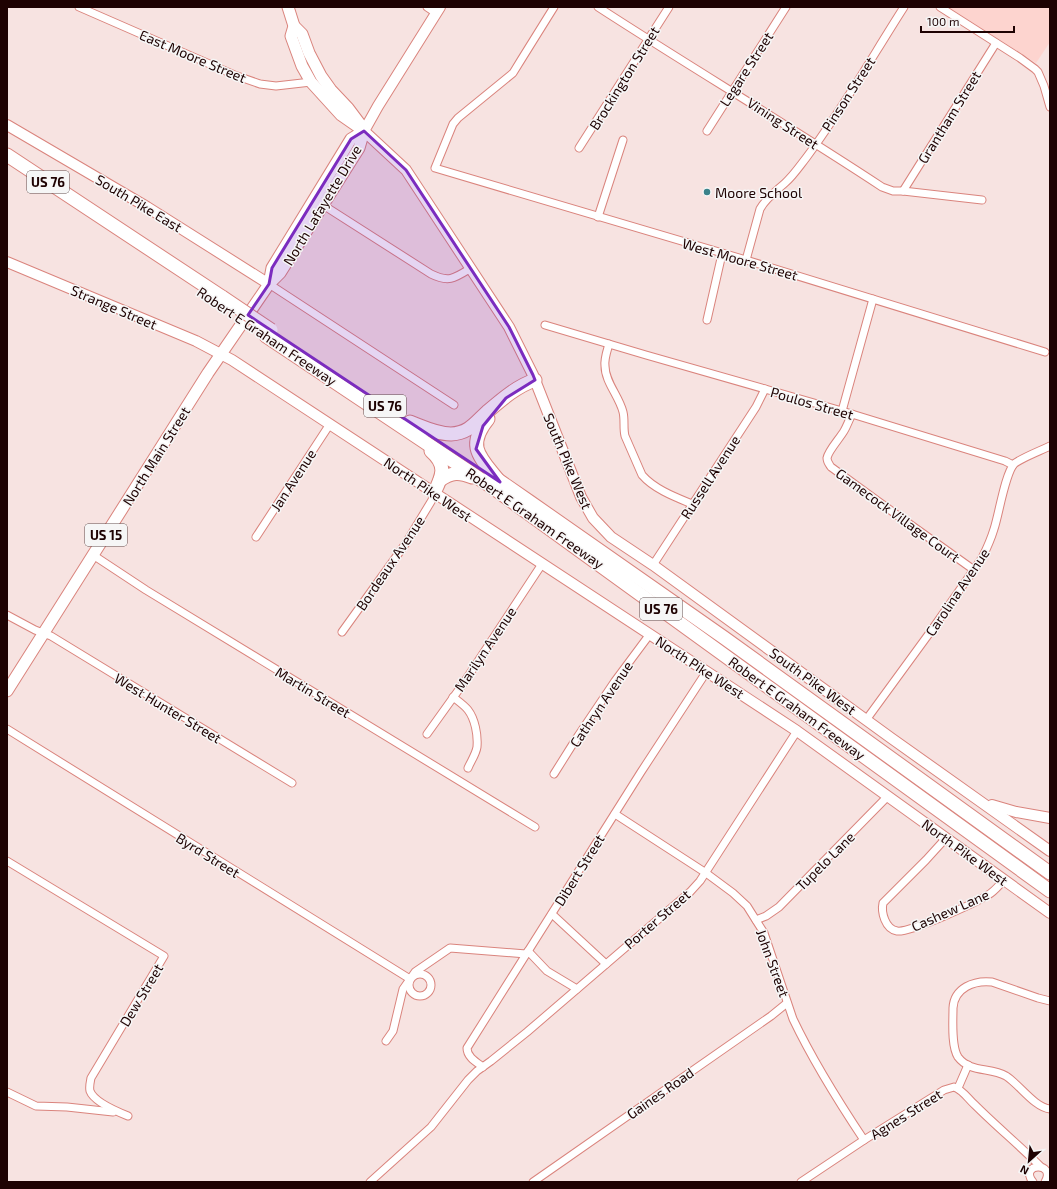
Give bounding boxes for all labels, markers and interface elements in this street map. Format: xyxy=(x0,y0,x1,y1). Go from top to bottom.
scale bar xyxy=(921,8,1014,34)
text: 100 m xyxy=(927,14,959,28)
street label: Brockington Street xyxy=(585,23,663,133)
street label: East Moore Street xyxy=(137,26,249,86)
street label: Legare Street xyxy=(716,29,776,109)
street label: Pinson Street xyxy=(818,54,878,134)
street label: Grantham Street xyxy=(914,68,984,166)
street label: Vining Street xyxy=(744,94,822,152)
street label: North Lafayette Drive xyxy=(279,142,365,268)
road number: US 76 xyxy=(27,171,69,193)
street label: South Pike East xyxy=(93,171,185,235)
place label: Moore School xyxy=(715,184,803,201)
marker: Moore School xyxy=(702,187,712,197)
street label: West Moore Street xyxy=(680,234,800,284)
street label: Strange Street xyxy=(68,281,160,333)
street label: Robert E Graham Freeway xyxy=(194,283,341,389)
street label: Poulos Street xyxy=(769,383,855,423)
road number: US 76 xyxy=(364,395,406,417)
street label: North Main Street xyxy=(119,403,193,509)
street label: South Pike West xyxy=(540,411,596,511)
street label: Russell Avenue xyxy=(677,432,743,522)
street label: Jan Avenue xyxy=(267,446,319,514)
street label: North Pike West xyxy=(381,453,475,525)
street label: Robert E Graham Freeway xyxy=(463,464,608,573)
street label: Gamecock Village Court xyxy=(833,464,963,566)
street label: Bordeaux Avenue xyxy=(352,512,428,614)
road number: US 15 xyxy=(85,524,127,546)
street label: Carolina Avenue xyxy=(921,545,993,639)
road number: US 76 xyxy=(640,598,682,620)
street label: Marilyn Avenue xyxy=(451,604,519,694)
street label: North Pike West xyxy=(653,632,747,702)
street label: South Pike West xyxy=(767,644,859,718)
street label: Robert E Graham Freeway xyxy=(725,653,869,764)
street label: Cathryn Avenue xyxy=(566,658,636,750)
street label: Martin Street xyxy=(272,663,354,721)
street label: West Hunter Street xyxy=(111,669,225,747)
street label: North Pike West xyxy=(919,815,1011,889)
street label: Tupelo Lane xyxy=(792,828,858,894)
street label: Byrd Street xyxy=(173,829,243,881)
street label: Dibert Street xyxy=(550,831,608,909)
street label: Cashew Lane xyxy=(908,885,992,935)
street label: Porter Street xyxy=(620,886,694,952)
street label: John Street xyxy=(753,927,793,999)
street label: Dew Street xyxy=(116,961,166,1029)
street label: Gaines Road xyxy=(623,1064,697,1122)
street label: Agnes Street xyxy=(867,1085,945,1143)
north arrow xyxy=(1009,1141,1049,1181)
text: N xyxy=(1018,1163,1031,1178)

